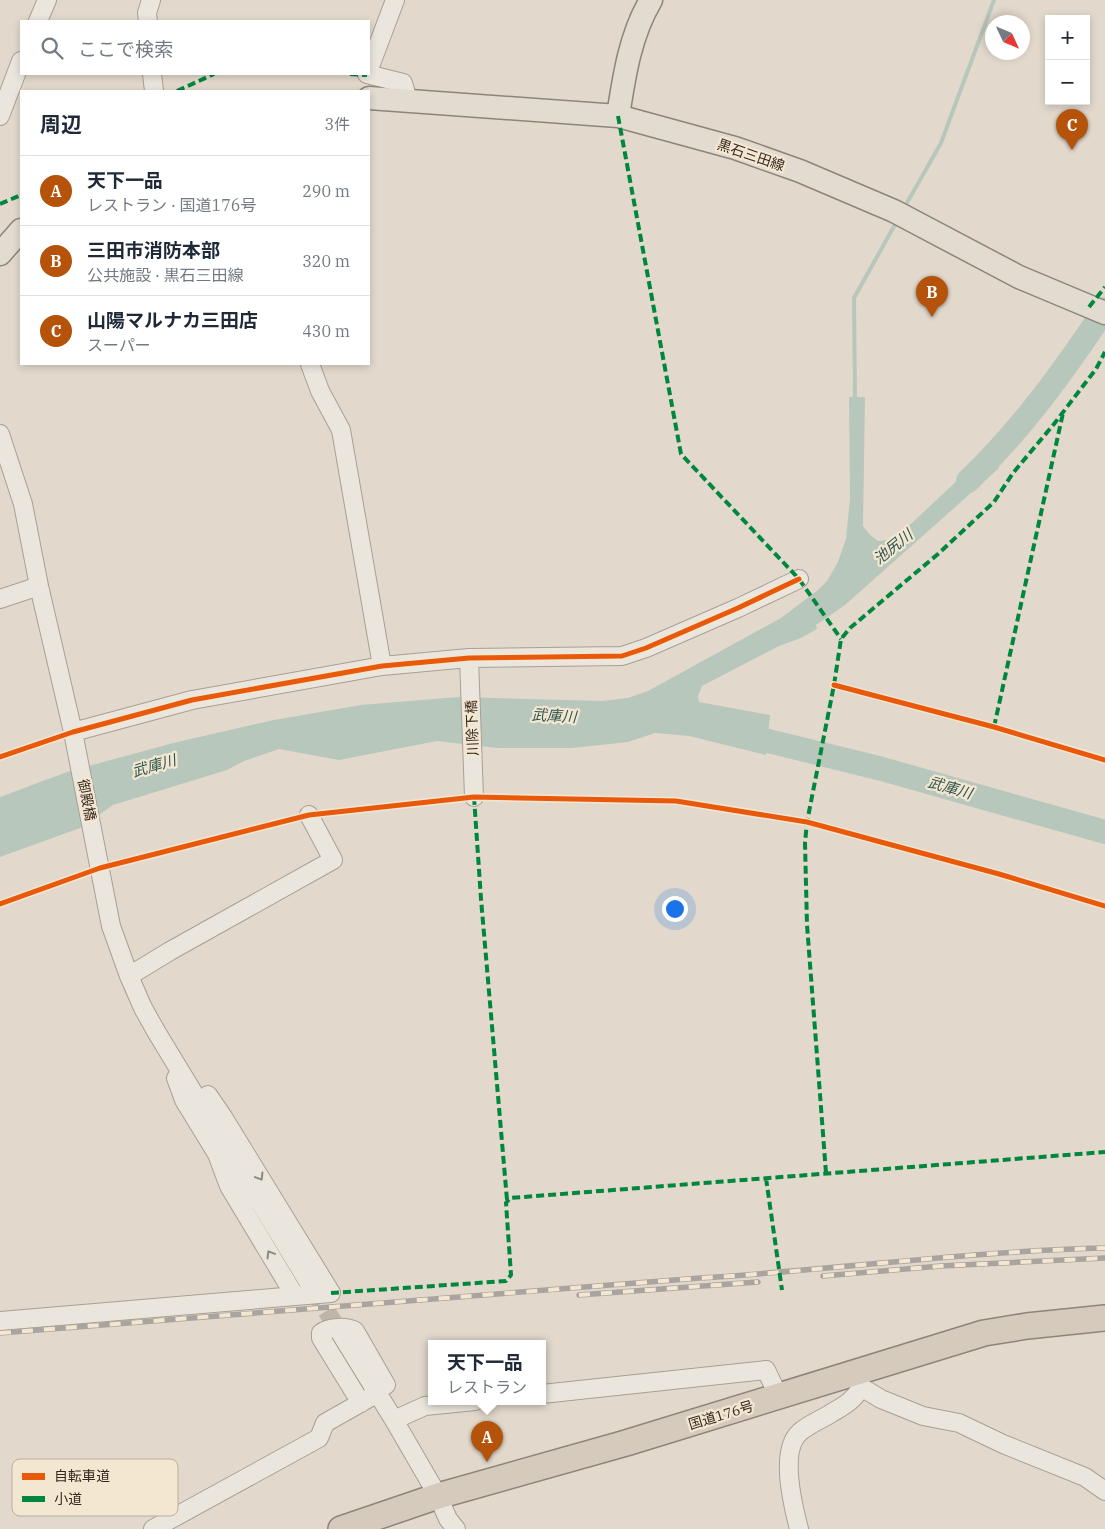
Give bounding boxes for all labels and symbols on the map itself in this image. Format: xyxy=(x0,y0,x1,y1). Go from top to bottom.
north arrow xyxy=(985,15,1030,60)
pin: C xyxy=(1056,109,1088,150)
street label: 黒石三田線 xyxy=(715,135,787,175)
pin: B xyxy=(916,276,948,317)
water label: 池尻川 xyxy=(869,524,918,568)
street label: 川除下橋 xyxy=(462,700,482,756)
water label: 武庫川 xyxy=(531,705,579,726)
water label: 武庫川 xyxy=(130,750,180,781)
water label: 武庫川 xyxy=(926,772,976,803)
street label: 御殿橋 xyxy=(74,778,100,822)
your location xyxy=(662,896,688,922)
one-way arrow xyxy=(253,1171,263,1180)
one-way arrow xyxy=(267,1251,276,1260)
street label: 国道176号 xyxy=(686,1397,756,1433)
pin: A xyxy=(471,1421,503,1462)
legend xyxy=(12,1459,178,1516)
text: 自転車道 xyxy=(54,1467,110,1485)
text: 小道 xyxy=(54,1490,82,1508)

